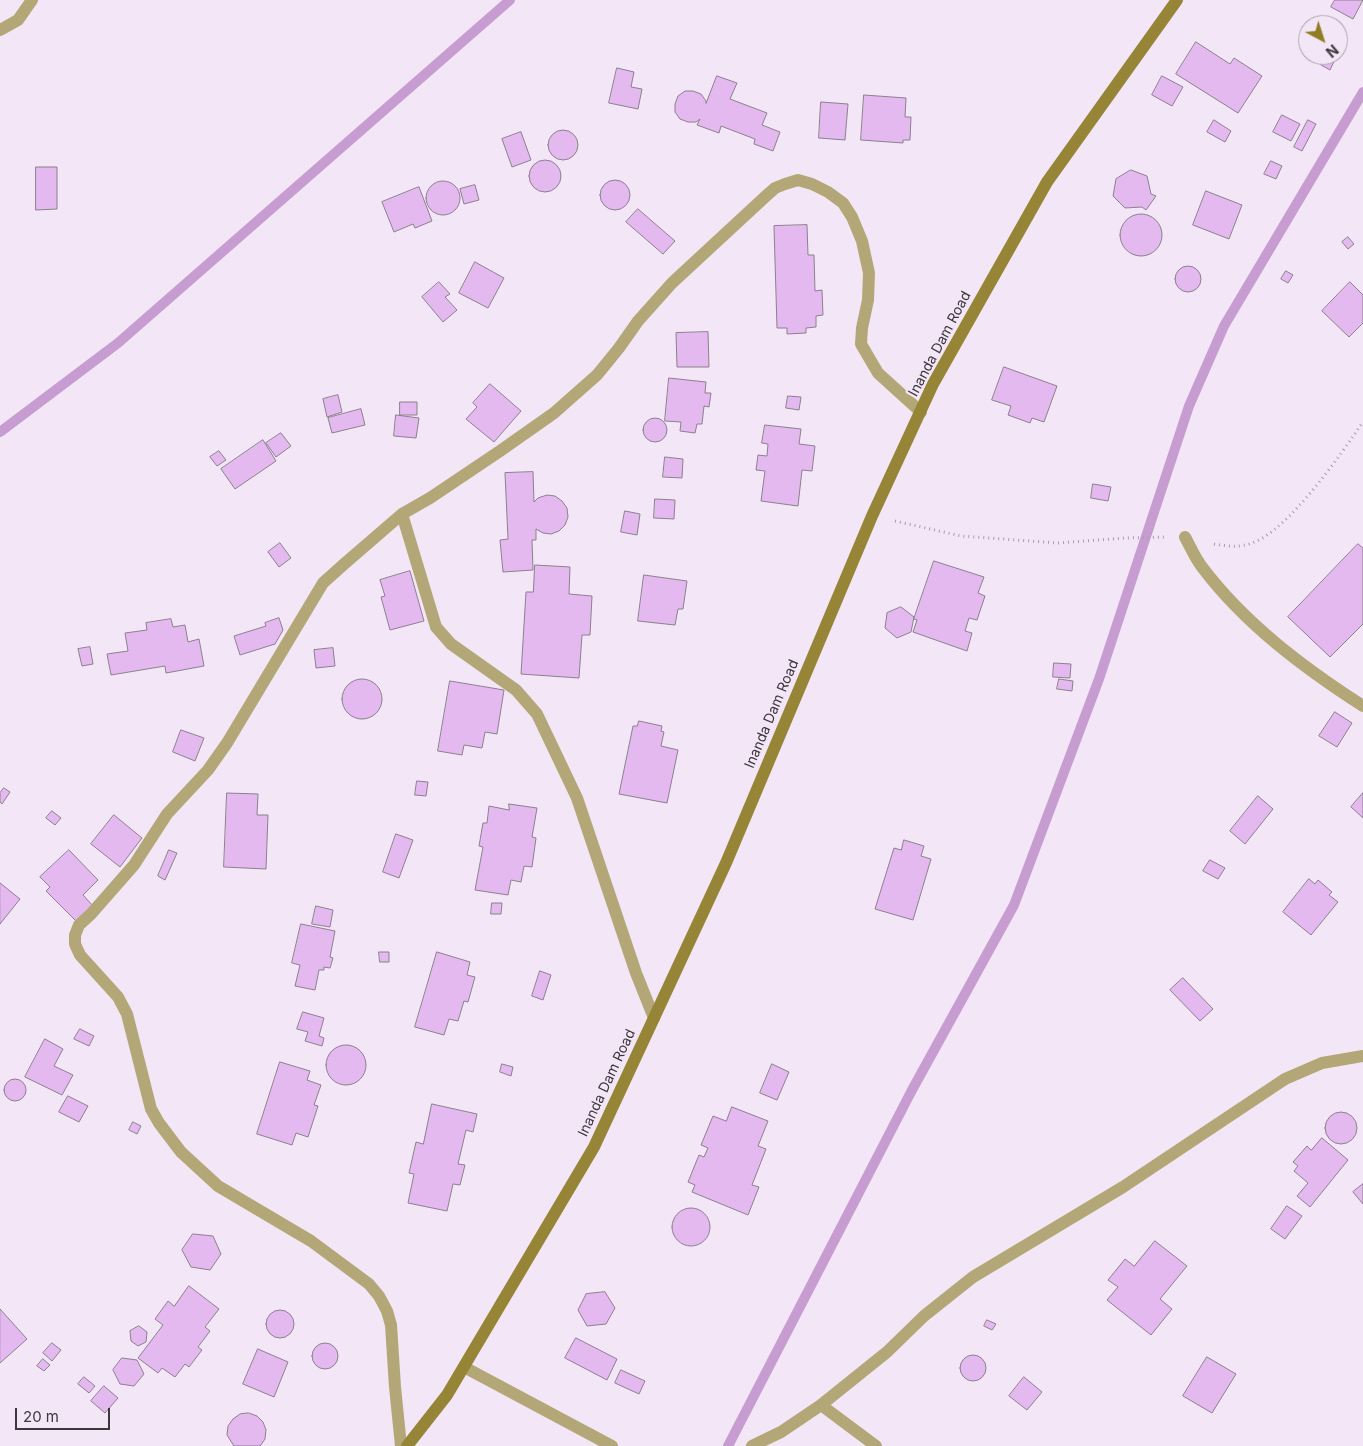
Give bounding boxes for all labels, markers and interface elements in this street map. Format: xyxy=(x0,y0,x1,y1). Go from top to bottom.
north arrow xyxy=(1298,15,1348,65)
text: N xyxy=(1323,41,1342,61)
street label: Inanda Dam Road xyxy=(905,289,975,399)
street label: Inanda Dam Road xyxy=(742,657,802,771)
street label: Inanda Dam Road xyxy=(575,1027,639,1139)
scale bar xyxy=(18,1398,112,1430)
text: 20 m xyxy=(23,1407,59,1426)

